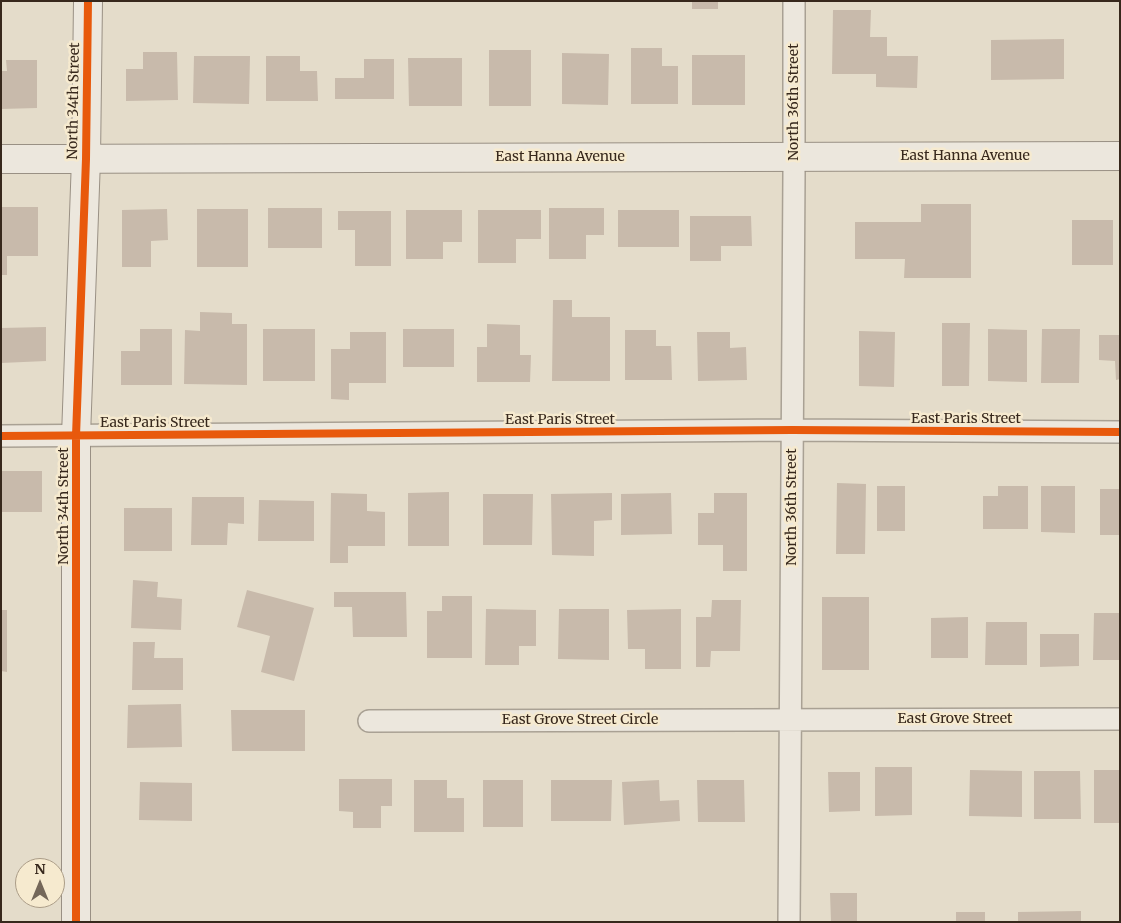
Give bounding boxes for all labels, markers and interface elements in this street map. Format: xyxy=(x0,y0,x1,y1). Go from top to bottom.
street label: North 34th Street xyxy=(65,42,83,160)
street label: North 36th Street xyxy=(786,43,802,161)
street label: East Hanna Avenue xyxy=(900,148,1030,164)
street label: East Hanna Avenue xyxy=(495,149,625,165)
street label: East Paris Street xyxy=(911,411,1021,427)
street label: East Paris Street xyxy=(505,412,615,428)
street label: East Paris Street xyxy=(100,415,210,431)
street label: North 34th Street xyxy=(56,447,72,565)
street label: North 36th Street xyxy=(784,448,800,566)
street label: East Grove Street xyxy=(897,711,1013,727)
street label: East Grove Street Circle xyxy=(502,712,658,728)
north arrow xyxy=(15,858,65,908)
text: N xyxy=(34,860,46,878)

